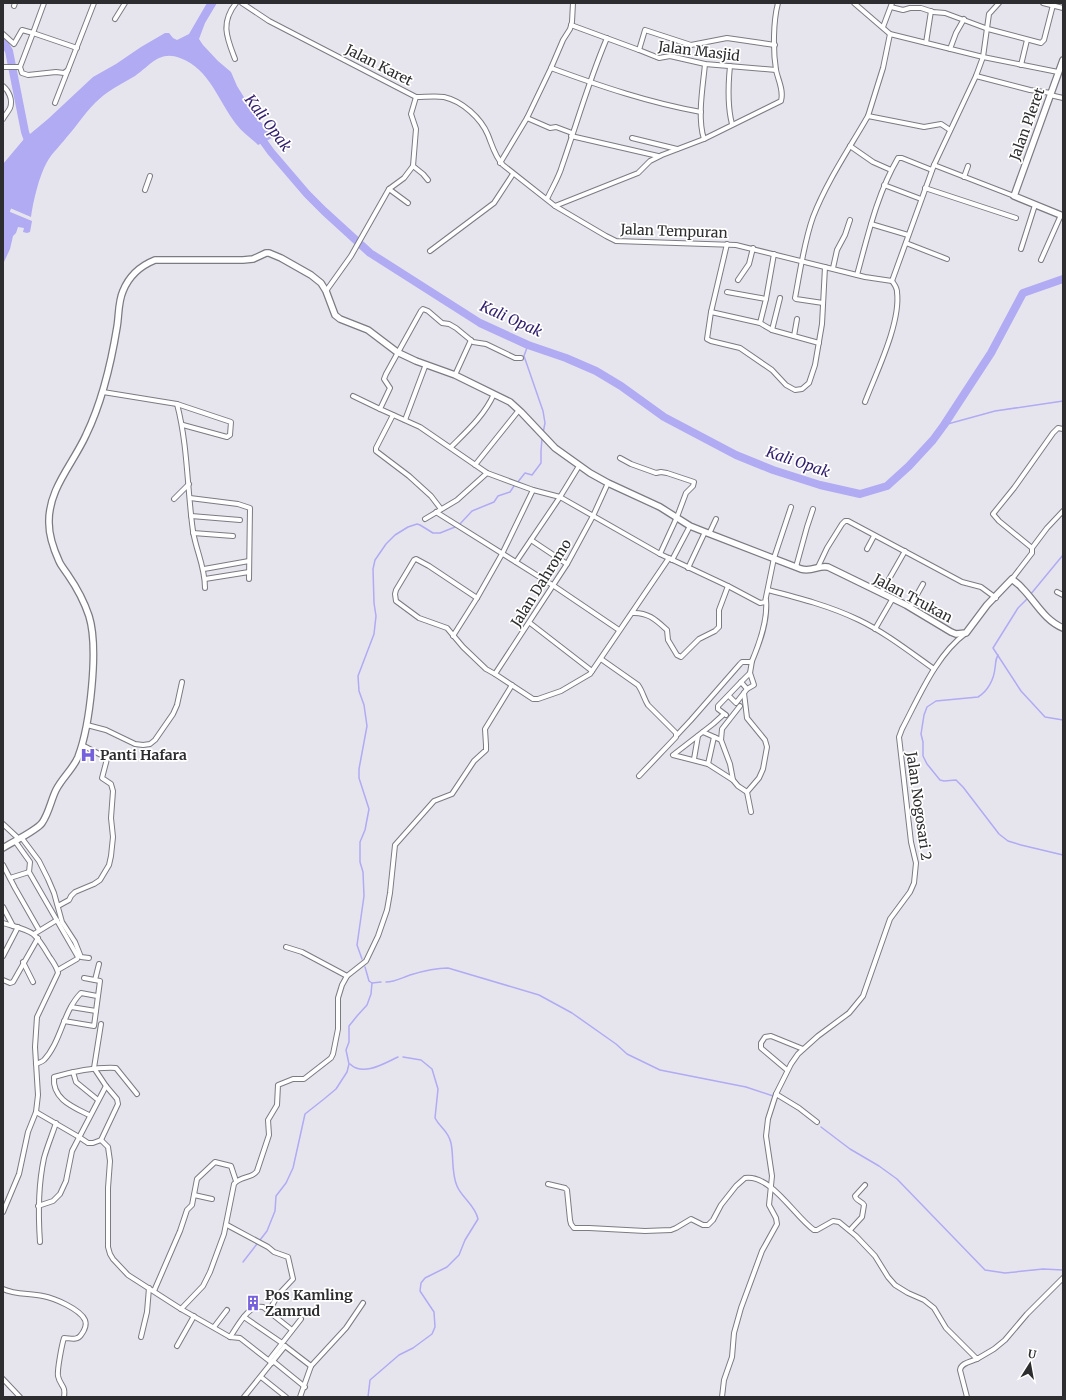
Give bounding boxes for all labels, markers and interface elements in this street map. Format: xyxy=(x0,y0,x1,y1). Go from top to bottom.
street label: Jalan Masjid xyxy=(656,37,741,65)
street label: Jalan Karet xyxy=(341,40,416,90)
street label: Jalan Pleret xyxy=(1005,85,1049,164)
water label: Kali Opak xyxy=(240,90,296,156)
street label: Jalan Tempuran xyxy=(619,220,728,242)
water label: Kali Opak xyxy=(476,296,546,341)
water label: Kali Opak xyxy=(763,441,833,482)
street label: Jalan Dahromo xyxy=(506,536,575,631)
street label: Jalan Trukan xyxy=(869,569,956,626)
hospital icon: Panti Hafara xyxy=(79,746,97,764)
place label: Panti Hafara xyxy=(100,746,187,764)
street label: Jalan Nogosari 2 xyxy=(902,750,936,861)
place label: Pos Kamling Zamrud xyxy=(265,1286,353,1320)
building icon: Pos Kamling Zamrud xyxy=(244,1294,262,1312)
north arrow xyxy=(1010,1344,1050,1384)
text: U xyxy=(1027,1347,1038,1362)

